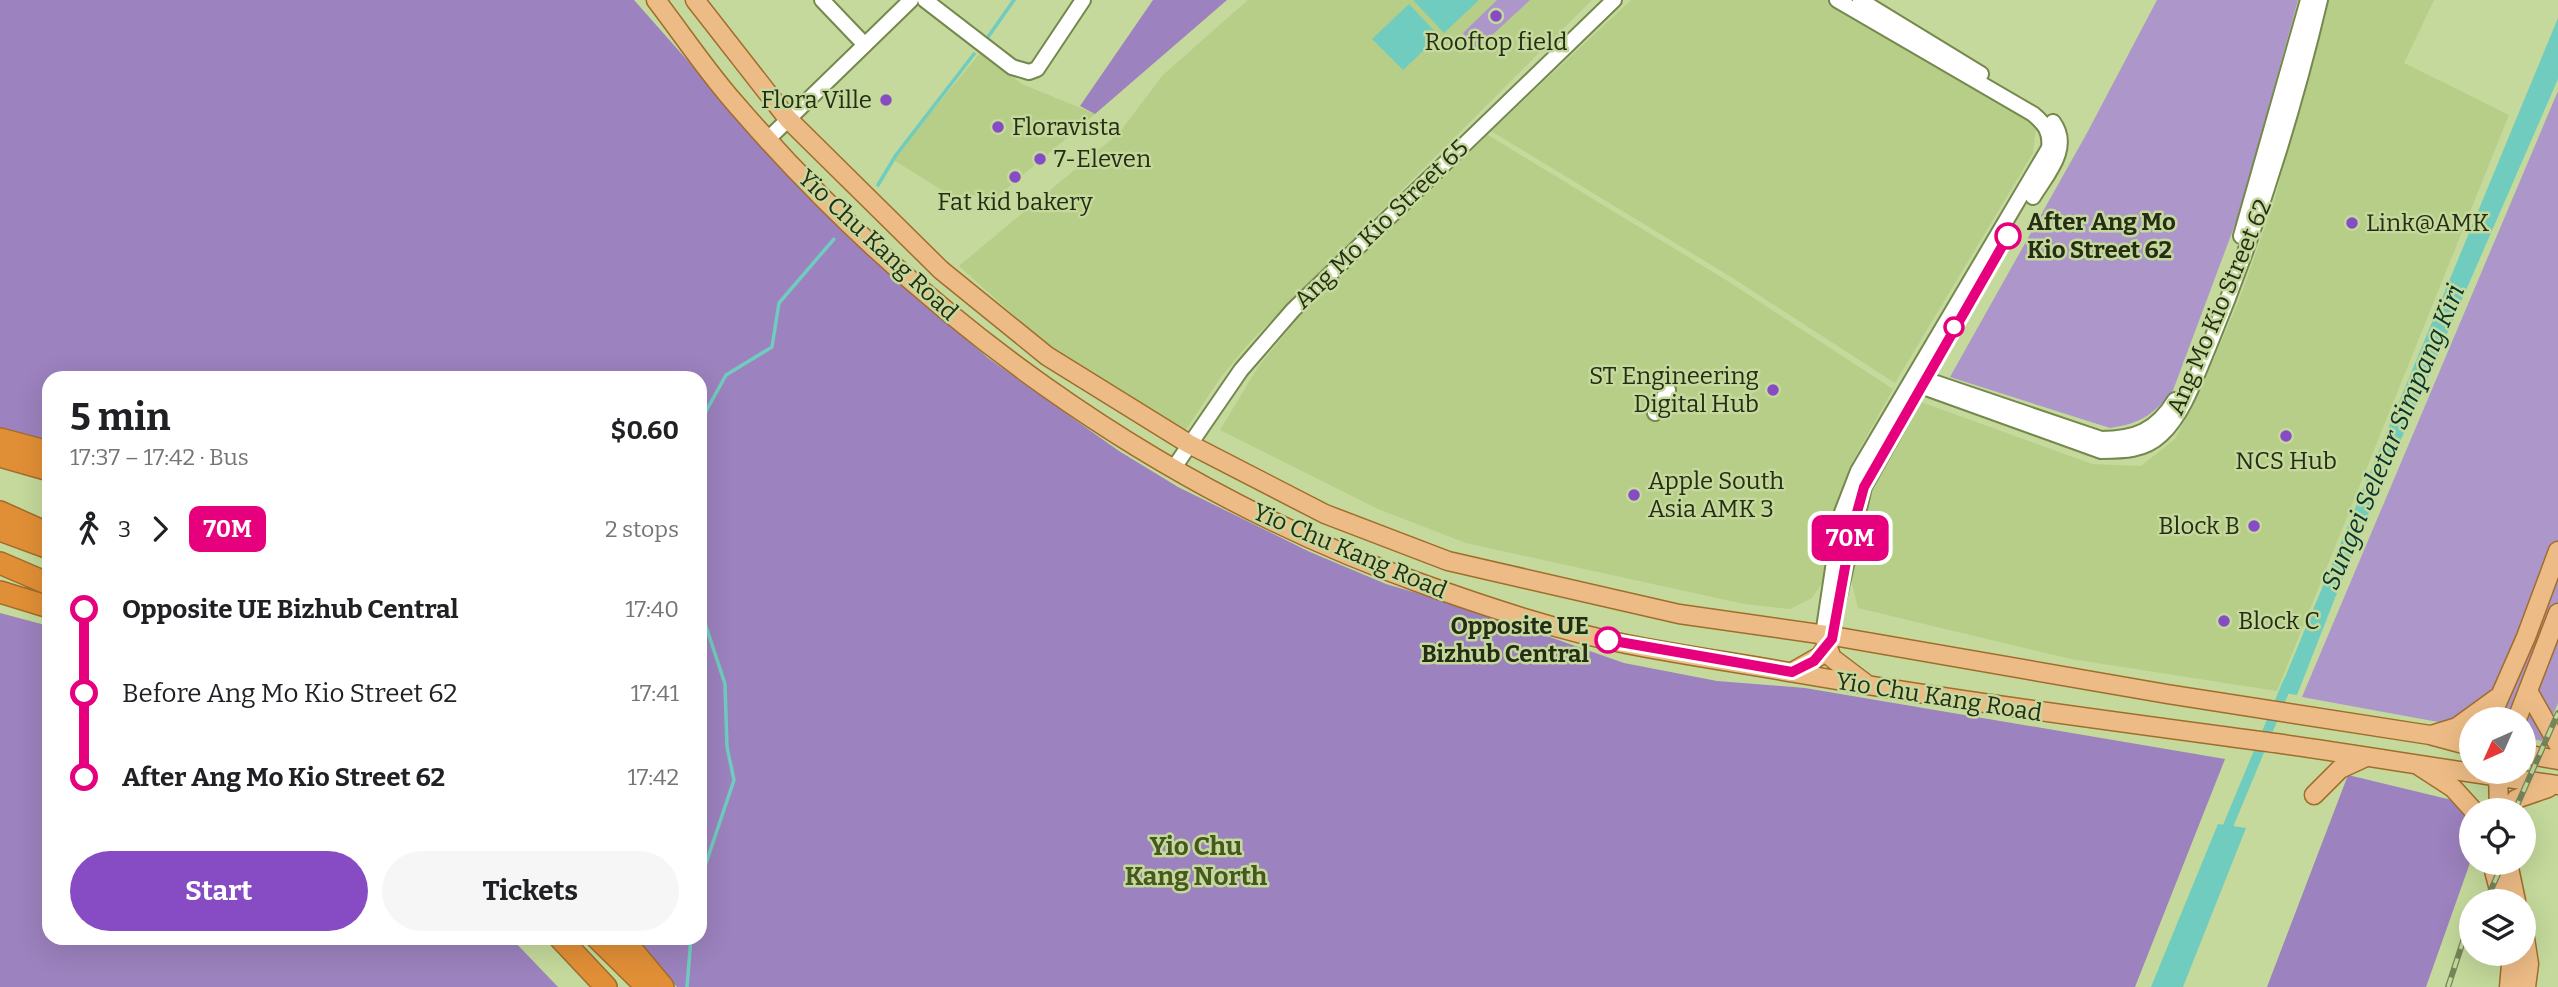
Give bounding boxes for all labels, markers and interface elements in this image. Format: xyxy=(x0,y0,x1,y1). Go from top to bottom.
marker: Rooftop field xyxy=(1488,8,1504,24)
place label: Rooftop field xyxy=(1425,28,1567,56)
place label: Flora Ville xyxy=(761,86,872,114)
marker: Flora Ville xyxy=(878,92,894,108)
place label: Floravista xyxy=(1012,113,1121,141)
marker: Floravista xyxy=(990,119,1006,135)
street label: Ang Mo Kio Street 65 xyxy=(1288,134,1474,314)
place label: 7-Eleven xyxy=(1054,145,1151,173)
marker: 7-Eleven xyxy=(1032,151,1048,167)
street label: Yio Chu Kang Road xyxy=(792,164,964,326)
marker: Fat kid bakery xyxy=(1007,169,1023,185)
place label: Fat kid bakery xyxy=(937,188,1093,216)
street label: Ang Mo Kio Street 62 xyxy=(2161,195,2277,419)
place label: After Ang Mo Kio Street 62 xyxy=(2027,208,2176,264)
place label: Link@AMK xyxy=(2366,209,2489,237)
marker: Link@AMK xyxy=(2344,215,2360,231)
marker: After Ang Mo Kio Street 62 xyxy=(1995,223,2021,249)
water label: Sungei Seletar Simpang Kiri xyxy=(2315,280,2471,594)
unlabelled marker xyxy=(1944,317,1964,337)
place label: ST Engineering Digital Hub xyxy=(1589,362,1759,418)
marker: ST Engineering Digital Hub xyxy=(1765,382,1781,398)
text: 5 min xyxy=(70,394,170,440)
text: $0.60 xyxy=(611,415,679,446)
marker: NCS Hub xyxy=(2278,428,2294,444)
text: 17:37 – 17:42 · Bus xyxy=(70,443,249,471)
place label: NCS Hub xyxy=(2235,447,2337,475)
place label: Apple South Asia AMK 3 xyxy=(1648,467,1784,523)
marker: Apple South Asia AMK 3 xyxy=(1626,487,1642,503)
street label: Yio Chu Kang Road xyxy=(1249,497,1451,605)
icon: walk xyxy=(70,510,108,548)
icon: forward xyxy=(141,510,179,548)
place label: Block B xyxy=(2158,512,2240,540)
text: 3 xyxy=(118,515,131,543)
text: 70M xyxy=(203,515,252,543)
text: 2 stops xyxy=(605,515,679,543)
line badge: 70M xyxy=(1810,515,1890,561)
marker: Block B xyxy=(2246,518,2262,534)
text: 70M xyxy=(1826,524,1874,552)
text: Opposite UE Bizhub Central xyxy=(122,594,459,625)
text: 17:40 xyxy=(625,595,679,623)
place label: Block C xyxy=(2238,607,2320,635)
place label: Opposite UE Bizhub Central xyxy=(1421,612,1590,668)
marker: Block C xyxy=(2216,613,2232,629)
marker: Opposite UE Bizhub Central xyxy=(1595,627,1621,653)
street label: Yio Chu Kang Road xyxy=(1834,667,2044,727)
text: Before Ang Mo Kio Street 62 xyxy=(122,678,457,709)
text: 17:41 xyxy=(631,679,679,707)
north arrow xyxy=(2459,707,2536,784)
map controls xyxy=(2459,707,2536,966)
text: After Ang Mo Kio Street 62 xyxy=(122,762,445,793)
text: 17:42 xyxy=(628,763,679,791)
button: locate xyxy=(2459,798,2536,875)
district label: Yio Chu Kang North xyxy=(1125,831,1268,892)
button: Start xyxy=(70,851,368,931)
button: Tickets xyxy=(382,851,679,931)
button: layers xyxy=(2459,889,2536,966)

